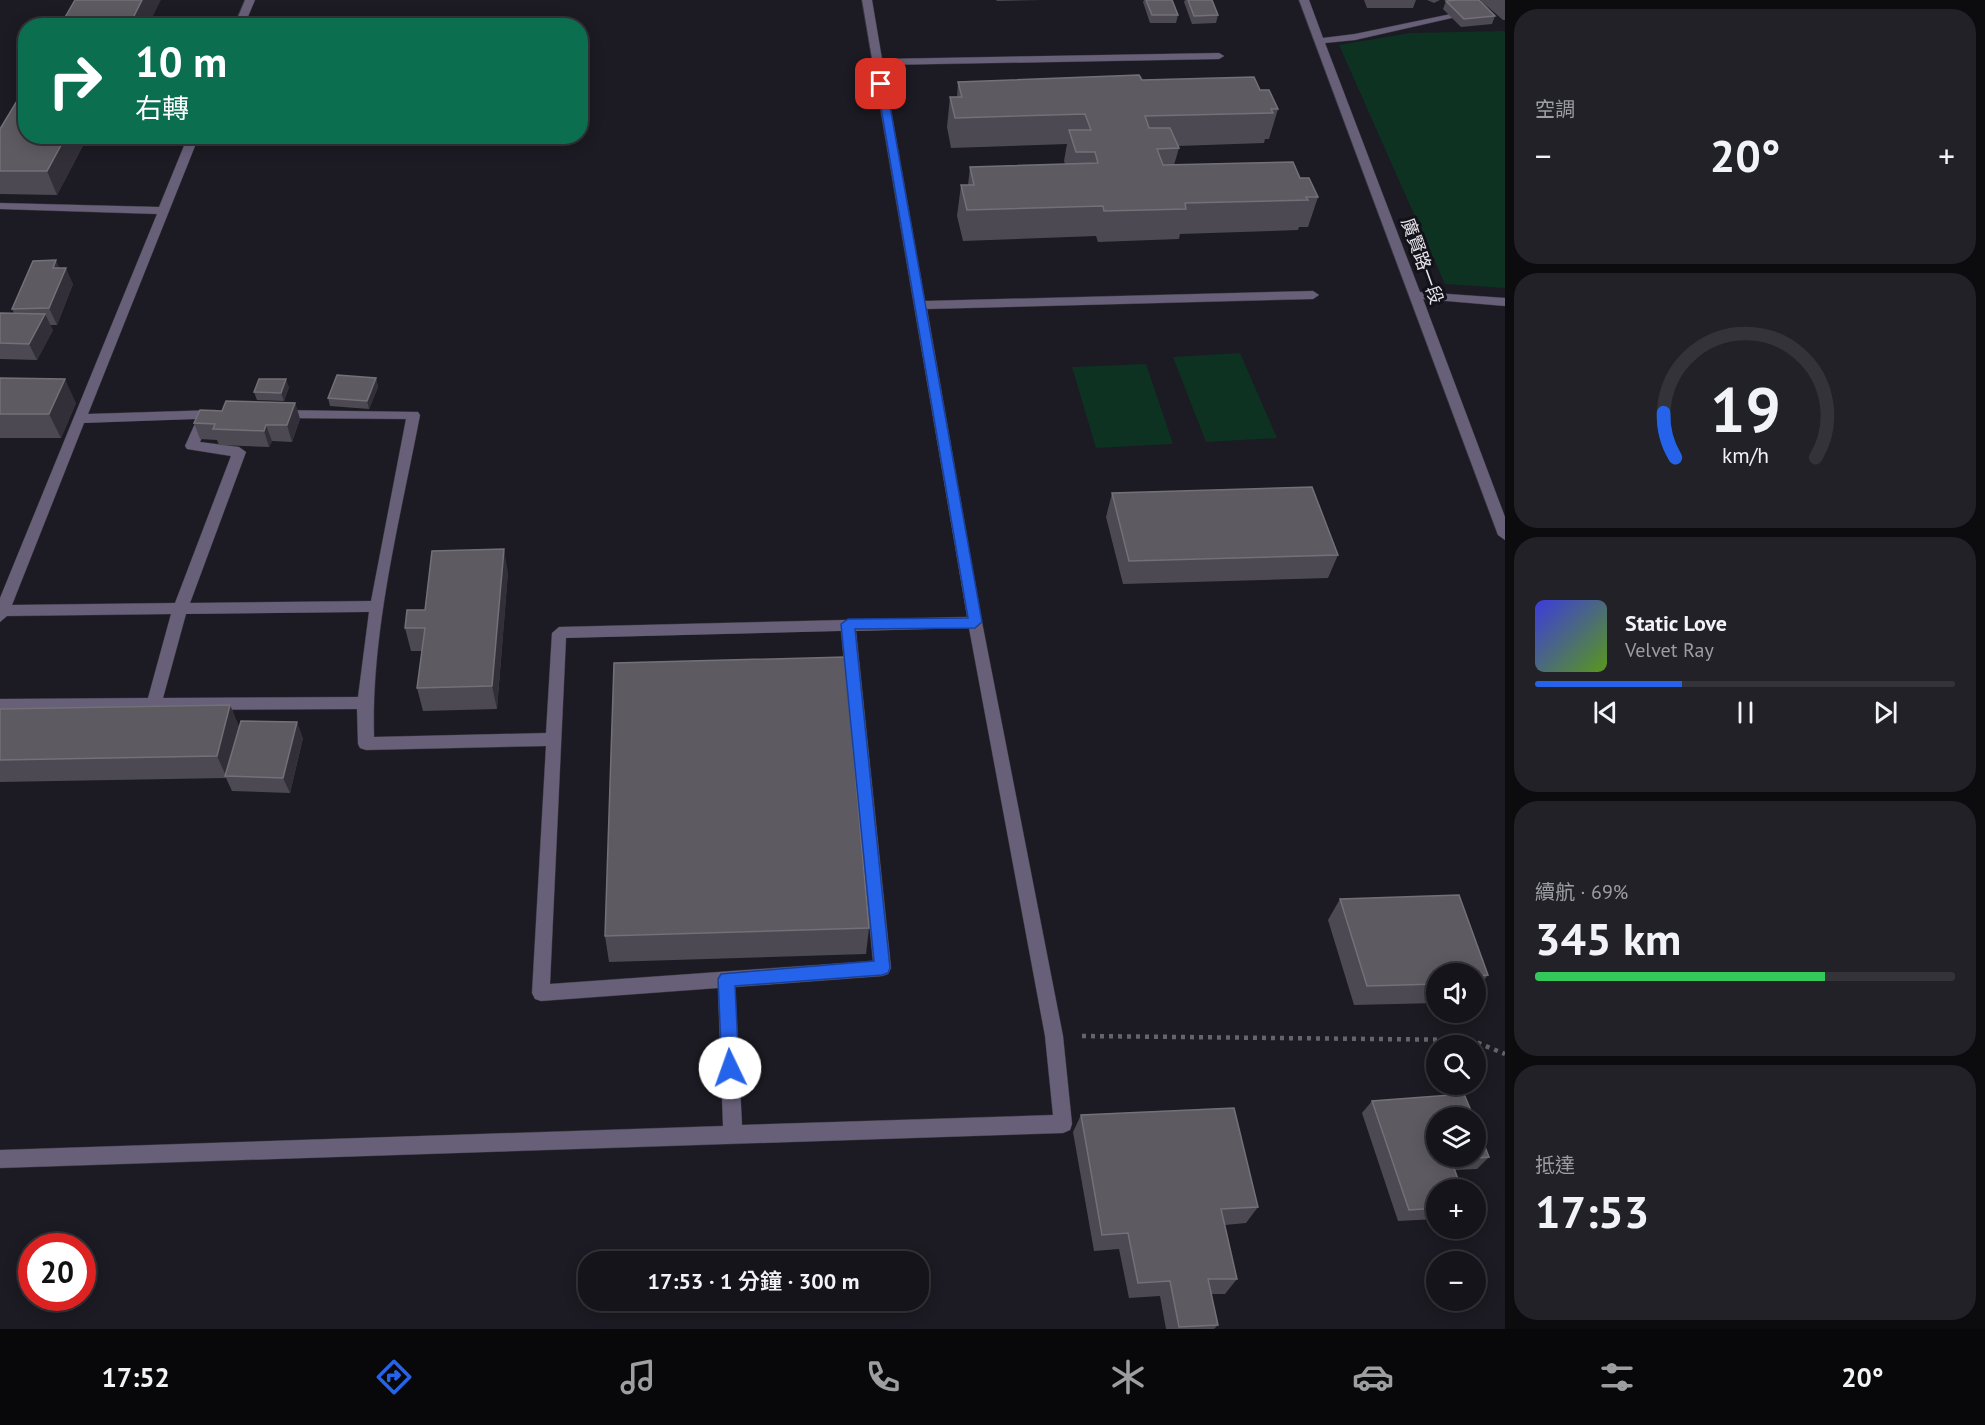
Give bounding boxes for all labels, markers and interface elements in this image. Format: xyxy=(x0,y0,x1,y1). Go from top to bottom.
text: 10 m xyxy=(135,34,227,89)
icon: right xyxy=(36,42,114,120)
pin xyxy=(855,58,906,109)
icon: arrive xyxy=(864,67,897,100)
text: 右轉 xyxy=(135,91,189,125)
text: 空調 xyxy=(1535,96,1575,122)
text: 20° xyxy=(1710,126,1780,184)
text: − xyxy=(1535,134,1552,177)
text: + xyxy=(1938,134,1955,177)
street label: 廣賢路一段 xyxy=(1396,215,1449,307)
text: 19 xyxy=(1710,368,1780,449)
text: km/h xyxy=(1721,441,1768,469)
text: Static Love xyxy=(1625,609,1727,637)
text: Velvet Ray xyxy=(1625,637,1714,663)
icon: previous xyxy=(1589,696,1622,729)
icon: pause xyxy=(1729,696,1762,729)
icon: next xyxy=(1869,696,1902,729)
text: 續航 · 69% xyxy=(1535,879,1628,905)
text: 345 km xyxy=(1535,909,1681,967)
map controls xyxy=(1426,963,1486,1311)
button: sound xyxy=(1426,963,1486,1023)
button: search xyxy=(1426,1035,1486,1095)
position arrow xyxy=(698,1036,762,1100)
button: layers xyxy=(1426,1107,1486,1167)
text: 抵達 xyxy=(1535,1152,1575,1178)
button: + xyxy=(1426,1179,1486,1239)
text: 17:53 xyxy=(1535,1182,1649,1240)
speed limit sign: 20 xyxy=(18,1233,96,1311)
button: − xyxy=(1426,1251,1486,1311)
text: 17:53 · 1 分鐘 · 300 m xyxy=(648,1267,859,1295)
icon: directions xyxy=(373,1356,415,1398)
icon: music xyxy=(617,1356,659,1398)
icon: phone xyxy=(862,1356,904,1398)
icon: climate xyxy=(1107,1356,1149,1398)
icon: car xyxy=(1352,1356,1394,1398)
icon: filters xyxy=(1596,1356,1638,1398)
text: 17:52 xyxy=(101,1360,170,1394)
text: 20° xyxy=(1841,1360,1884,1394)

